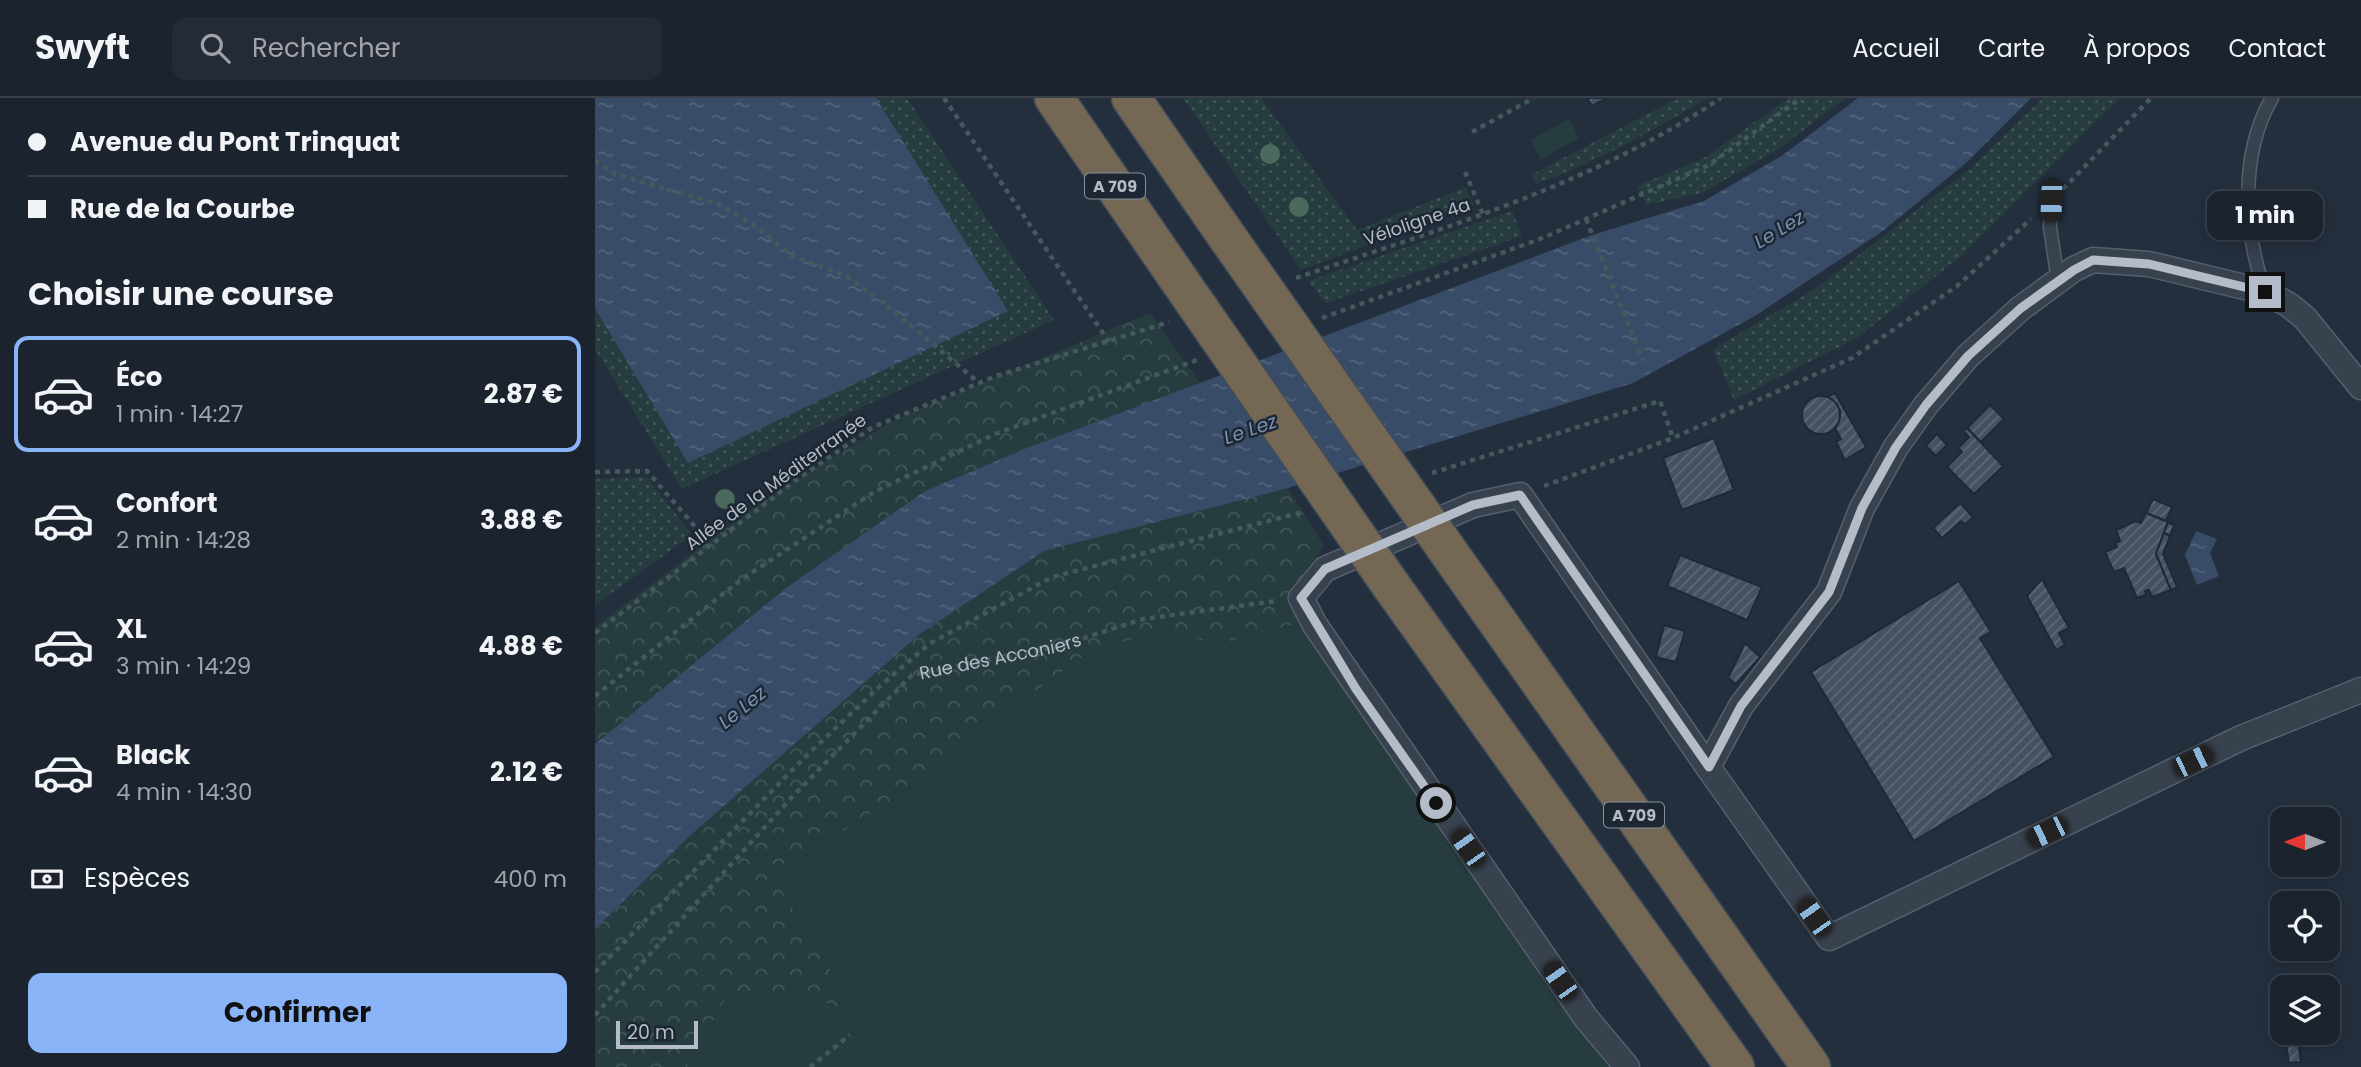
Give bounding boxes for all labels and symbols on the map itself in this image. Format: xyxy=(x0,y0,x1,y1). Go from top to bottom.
road number: A 709 xyxy=(1085,174,1145,198)
car xyxy=(2040,180,2063,222)
callout: 1 min xyxy=(2207,190,2323,240)
street label: Véloligne 4a xyxy=(1360,192,1474,251)
water label: Le Lez xyxy=(1749,204,1810,255)
route end xyxy=(2249,276,2281,308)
street label: Allée de la Méditerranée xyxy=(680,407,871,556)
water label: Le Lez xyxy=(1220,408,1281,451)
street label: Rue des Acconiers xyxy=(917,627,1084,685)
water label: Le Lez xyxy=(713,680,772,735)
car xyxy=(2170,742,2217,780)
route start xyxy=(1420,787,1452,819)
road number: A 709 xyxy=(1604,802,1664,828)
north arrow xyxy=(2270,807,2340,877)
car xyxy=(2024,813,2071,851)
car xyxy=(1448,825,1489,871)
car xyxy=(1794,894,1835,940)
car xyxy=(1540,958,1581,1004)
scale bar xyxy=(616,1018,698,1050)

